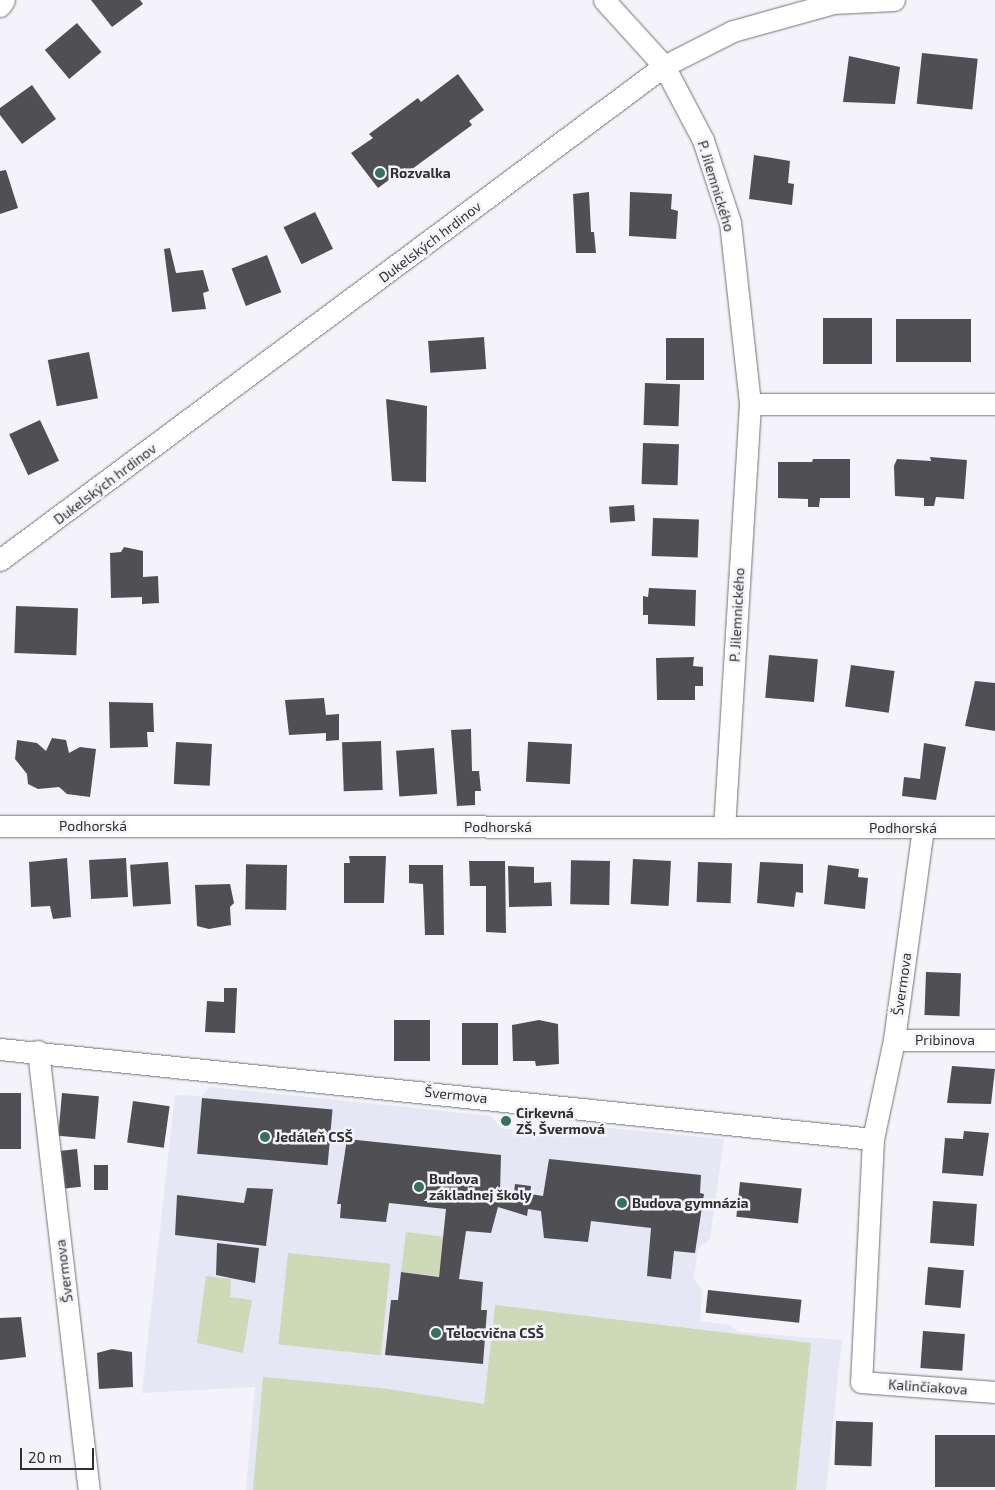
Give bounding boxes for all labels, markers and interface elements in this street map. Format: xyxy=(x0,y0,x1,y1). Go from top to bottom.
street label: P. Jilemnického xyxy=(694,138,738,234)
place label: Rozvalka xyxy=(390,165,451,181)
marker: Rozvalka xyxy=(374,167,386,179)
street label: Dukelských hrdinov xyxy=(375,198,485,286)
street label: Dukelských hrdinov xyxy=(50,440,160,528)
street label: P. Jilemnického xyxy=(726,567,748,663)
street label: Podhorská xyxy=(59,818,127,834)
street label: Podhorská xyxy=(464,819,532,835)
street label: Podhorská xyxy=(869,820,937,836)
street label: Švermova xyxy=(889,951,915,1017)
street label: Pribinova xyxy=(915,1032,975,1048)
street label: Švermova xyxy=(424,1083,488,1107)
place label: Cirkevná ZŠ, Švermová xyxy=(516,1105,605,1138)
marker: Cirkevná ZŠ, Švermová xyxy=(500,1115,512,1127)
place label: Jedáleň CSŠ xyxy=(275,1129,353,1145)
marker: Jedáleň CSŠ xyxy=(259,1131,271,1143)
place label: Budova základnej školy xyxy=(429,1171,532,1204)
marker: Budova základnej školy xyxy=(413,1181,425,1193)
place label: Budova gymnázia xyxy=(632,1195,749,1211)
marker: Budova gymnázia xyxy=(616,1197,628,1209)
street label: Švermova xyxy=(52,1239,76,1303)
place label: Telocvična CSŠ xyxy=(446,1325,544,1341)
marker: Telocvična CSŠ xyxy=(430,1327,442,1339)
street label: Kalinčiakova xyxy=(888,1376,968,1398)
scale bar xyxy=(22,1438,96,1470)
text: 20 m xyxy=(28,1448,62,1466)

